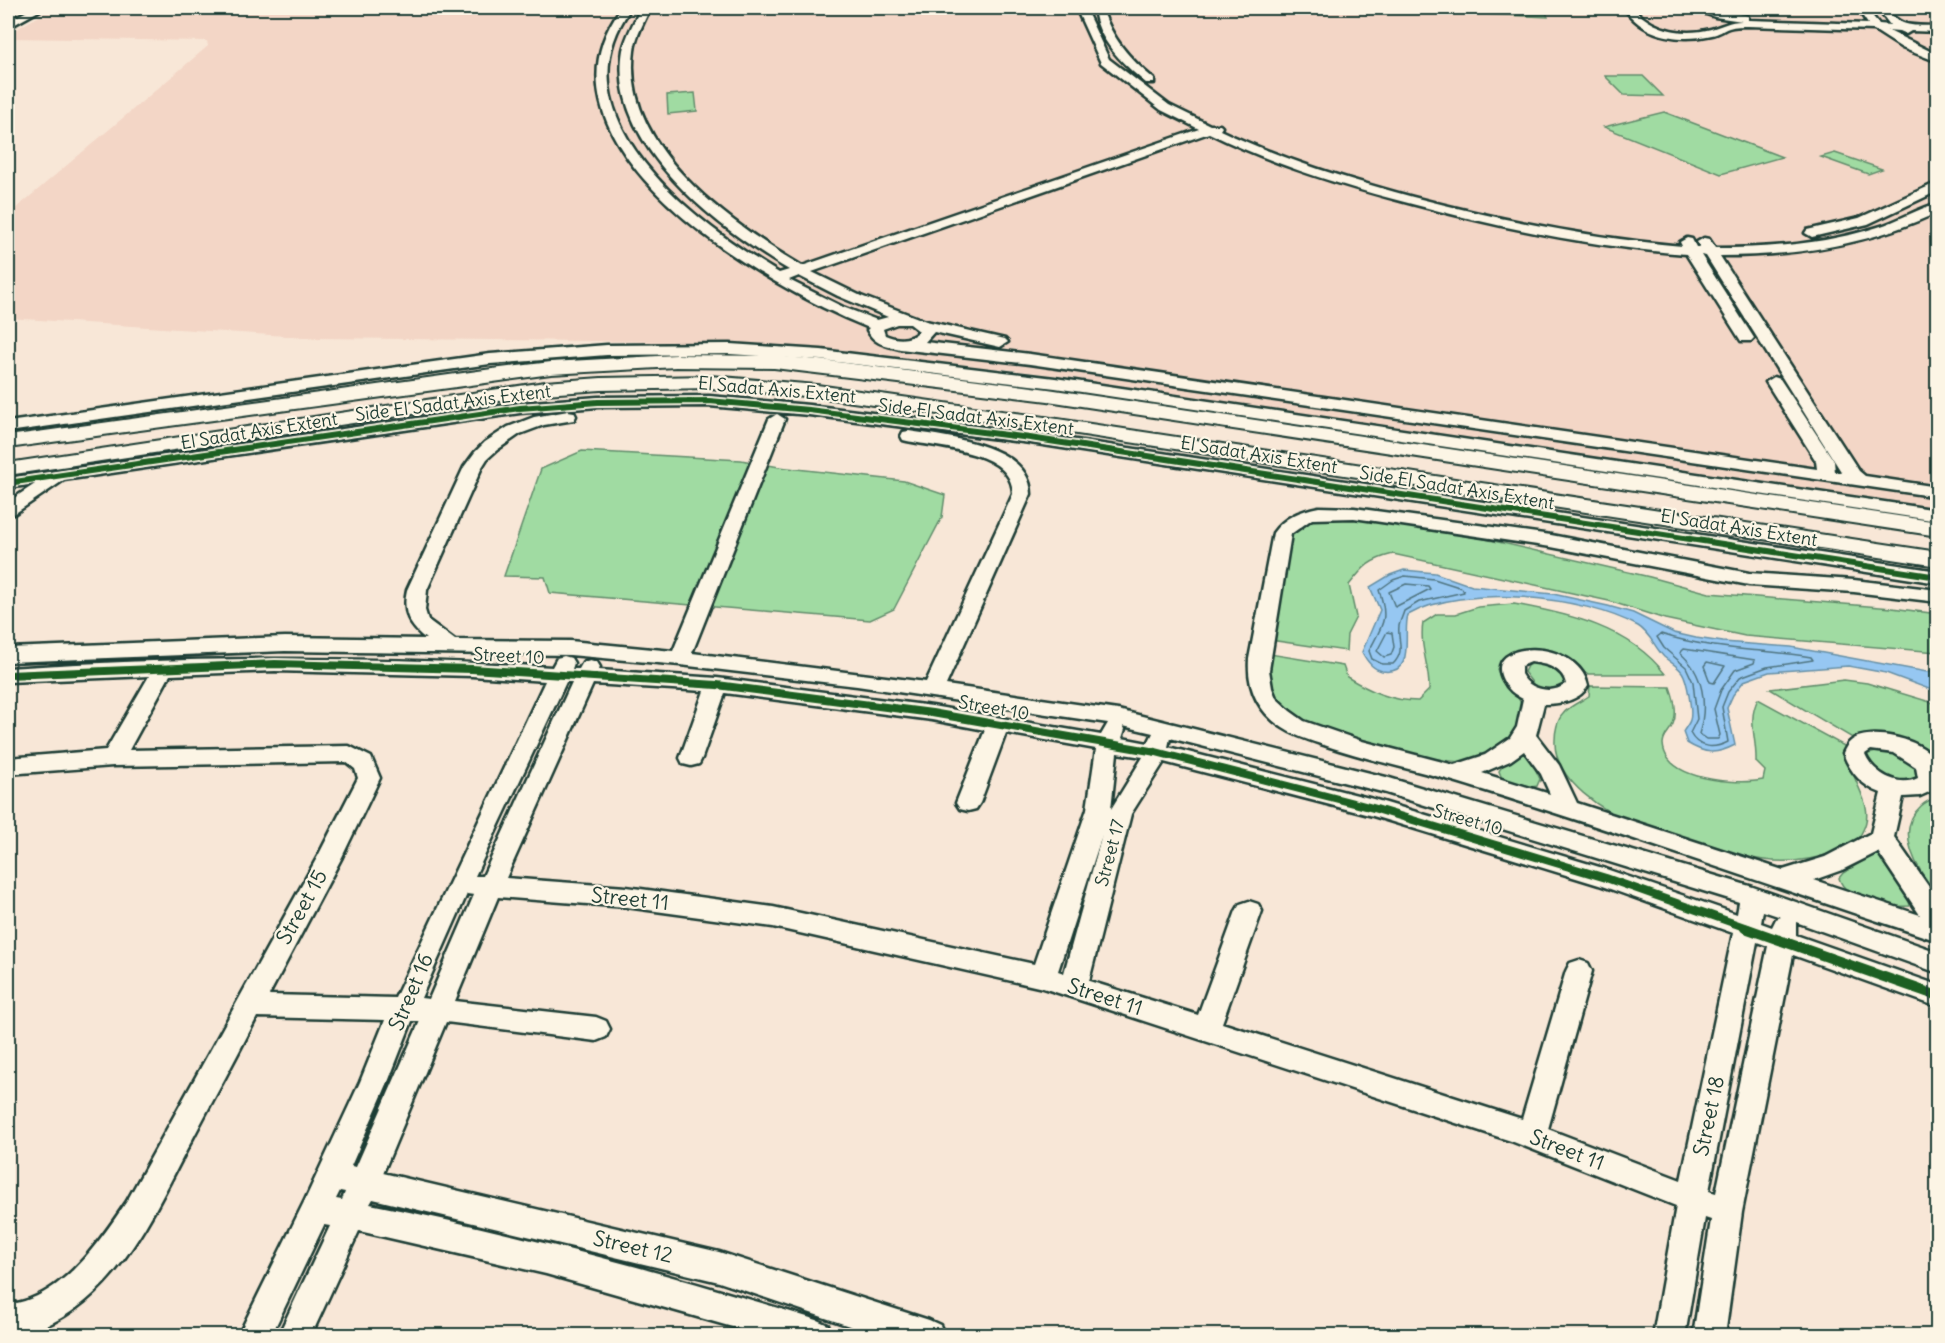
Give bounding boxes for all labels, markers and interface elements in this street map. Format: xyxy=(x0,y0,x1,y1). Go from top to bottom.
street label: El Sadat Axis Extent xyxy=(697,371,857,408)
street label: Side El Sadat Axis Extent xyxy=(354,379,552,426)
street label: Side El Sadat Axis Extent xyxy=(877,393,1075,440)
street label: El Sadat Axis Extent xyxy=(179,407,339,454)
street label: El Sadat Axis Extent xyxy=(1179,431,1339,478)
street label: Side El Sadat Axis Extent xyxy=(1358,461,1556,514)
street label: El Sadat Axis Extent xyxy=(1659,504,1819,551)
street label: Street 10 xyxy=(473,642,545,669)
street label: Street 10 xyxy=(957,690,1031,725)
street label: Street 10 xyxy=(1431,799,1506,840)
street label: Street 17 xyxy=(1090,817,1130,889)
street label: Street 15 xyxy=(270,865,333,949)
street label: Street 11 xyxy=(590,881,670,916)
street label: Street 16 xyxy=(382,949,439,1035)
street label: Street 11 xyxy=(1064,972,1146,1021)
street label: Street 18 xyxy=(1687,1073,1730,1159)
street label: Street 11 xyxy=(1526,1123,1608,1176)
street label: Street 12 xyxy=(591,1224,676,1269)

